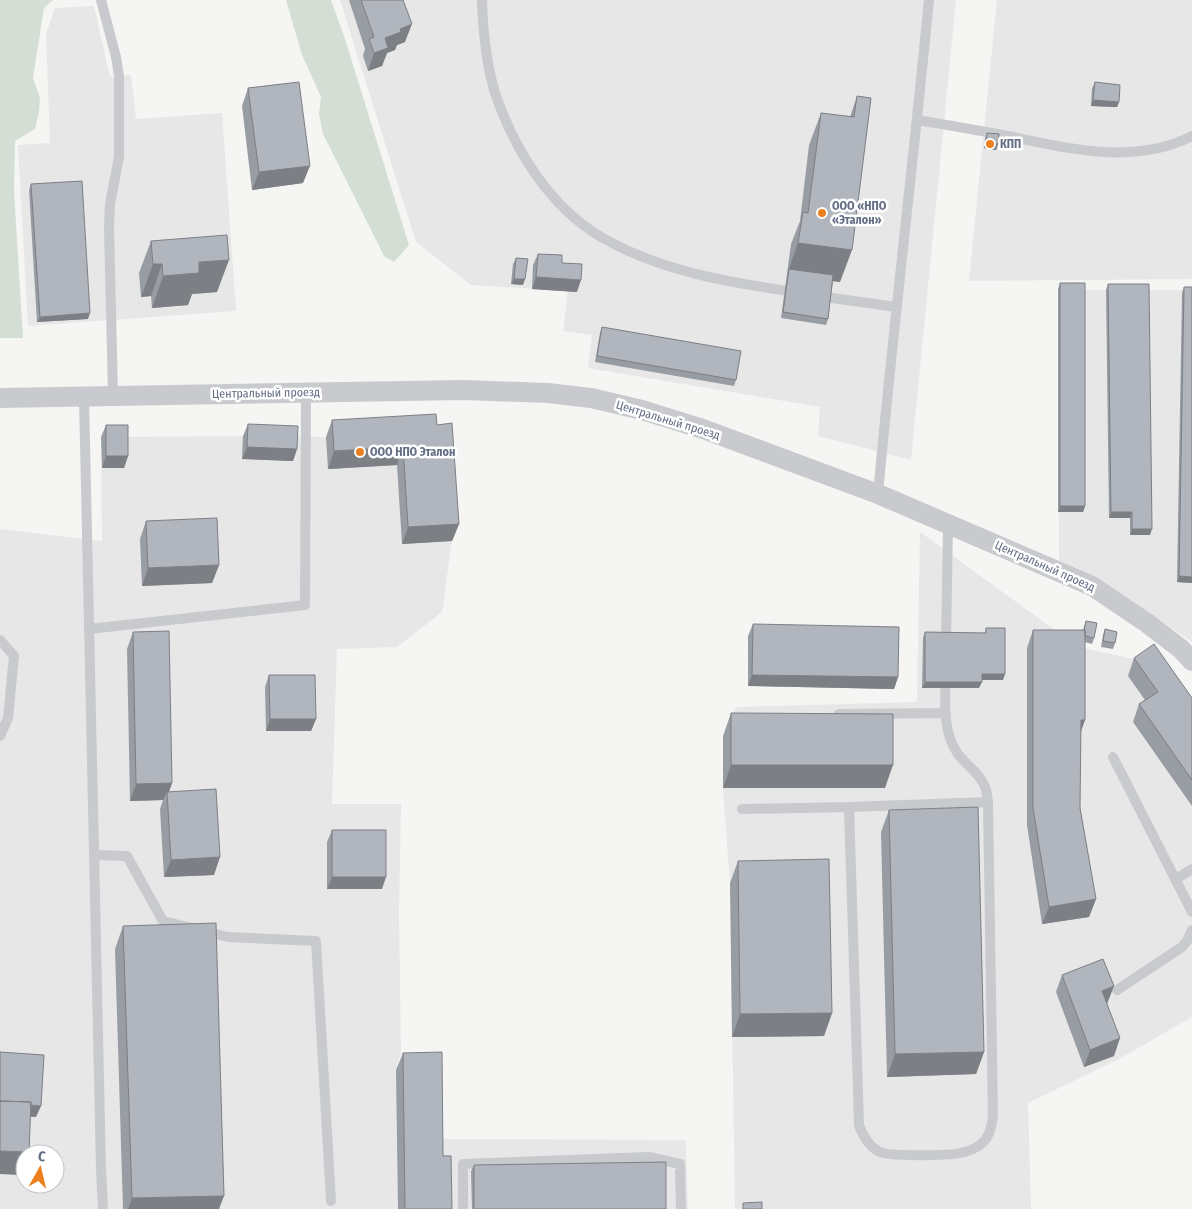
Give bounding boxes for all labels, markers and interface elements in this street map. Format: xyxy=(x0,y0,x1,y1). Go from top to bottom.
place label: КПП xyxy=(1000,137,1021,151)
marker: КПП xyxy=(984,138,996,150)
place label: ООО «НПО «Эталон» xyxy=(832,199,887,227)
marker: ООО «НПО «Эталон» xyxy=(816,207,828,219)
street label: Центральный проезд xyxy=(212,385,320,401)
street label: Центральный проезд xyxy=(614,398,722,442)
place label: ООО НПО Эталон xyxy=(370,445,455,459)
marker: ООО НПО Эталон xyxy=(354,446,366,458)
street label: Центральный проезд xyxy=(993,538,1097,594)
north arrow xyxy=(15,1144,65,1194)
text: С xyxy=(37,1148,47,1166)

